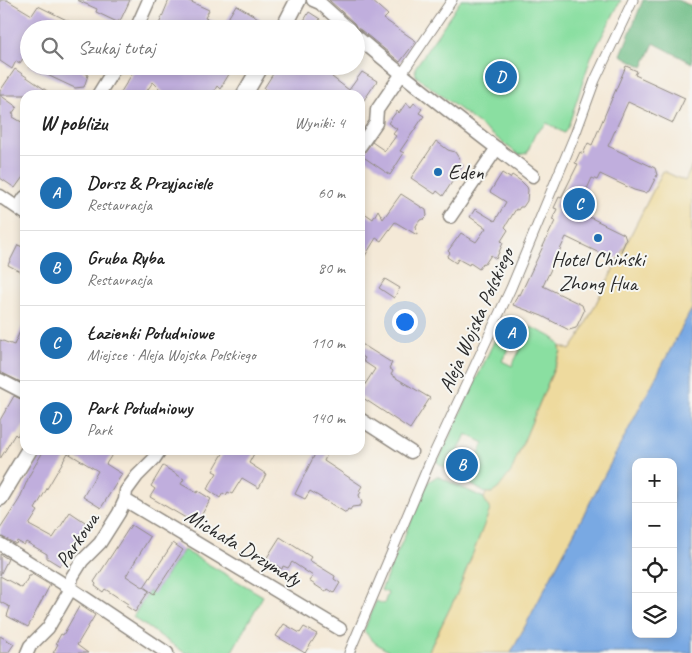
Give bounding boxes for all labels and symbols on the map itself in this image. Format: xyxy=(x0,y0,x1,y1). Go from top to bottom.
pin: D xyxy=(485,58,517,96)
place label: Eden xyxy=(448,159,484,185)
marker: Eden xyxy=(432,166,444,178)
pin: C xyxy=(563,185,595,223)
marker: Hotel Chiński Zhong Hua xyxy=(592,232,604,244)
street label: Aleja Wojska Polskiego xyxy=(433,244,519,396)
place label: Hotel Chiński Zhong Hua xyxy=(551,246,648,296)
your location xyxy=(392,309,418,335)
pin: A xyxy=(495,314,527,352)
pin: B xyxy=(446,446,478,484)
street label: Michała Drzymały xyxy=(181,502,307,593)
street label: Parkowa xyxy=(49,506,106,572)

